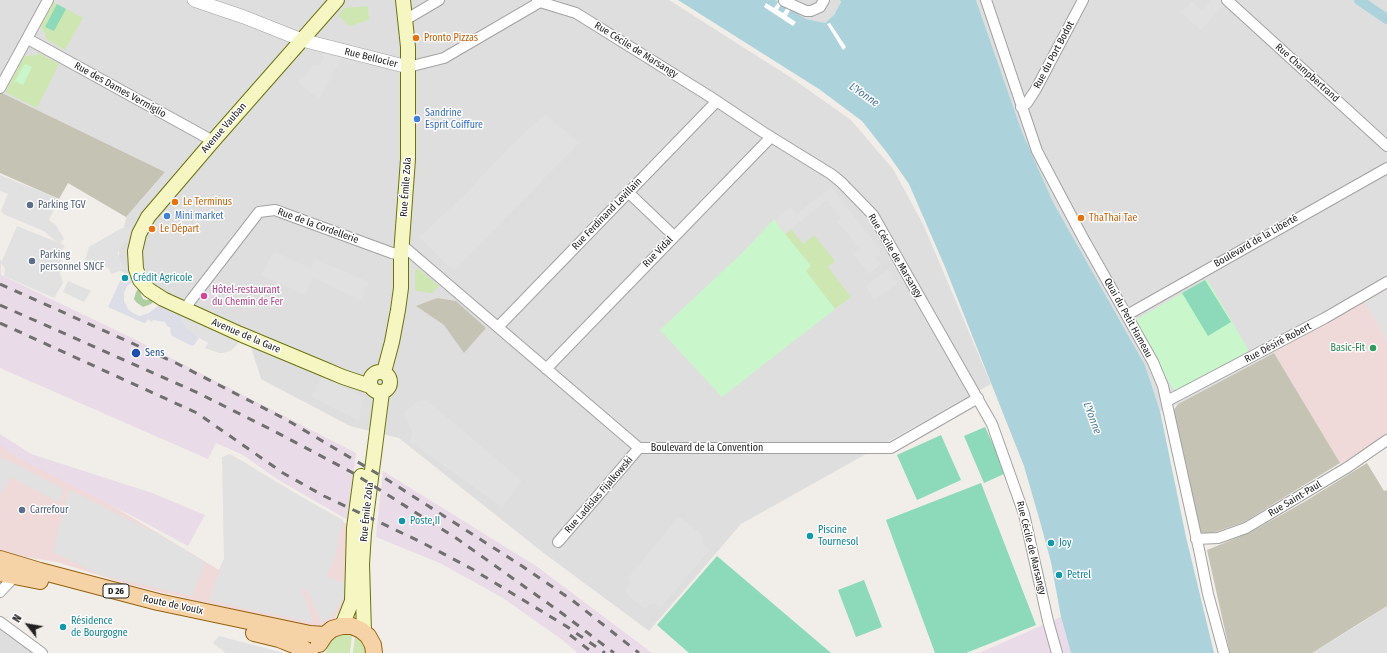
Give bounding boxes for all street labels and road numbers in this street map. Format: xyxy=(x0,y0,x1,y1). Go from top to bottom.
street label: Rue Cécile de Marsangy xyxy=(592,19,680,81)
street label: Rue du Port Bodot xyxy=(1031,19,1077,91)
street label: Rue Champbertrand xyxy=(1273,41,1341,105)
street label: Rue Bellocier xyxy=(343,46,399,70)
street label: Rue des Dames Vermiglio xyxy=(72,60,168,120)
street label: Avenue Vauban xyxy=(199,100,249,156)
street label: Rue Émile Zola xyxy=(398,157,414,217)
street label: Rue Ferdinand Levillain xyxy=(570,176,644,252)
street label: Rue de la Cordellerie xyxy=(276,206,360,246)
street label: Rue Cécile de Marsangy xyxy=(865,212,925,300)
street label: Boulevard de la Liberté xyxy=(1212,212,1300,270)
street label: Rue Vidal xyxy=(640,234,676,270)
street label: Quai du Petit Hameau xyxy=(1101,276,1155,360)
street label: Avenue de la Gare xyxy=(210,316,282,356)
street label: Rue Désiré Robert xyxy=(1243,320,1313,366)
street label: Boulevard de la Convention xyxy=(651,442,763,454)
street label: Rue Ladislas Fijalkowski xyxy=(562,454,636,536)
street label: Rue Saint-Paul xyxy=(1266,478,1324,520)
street label: Rue Émile Zola xyxy=(358,482,376,542)
street label: Rue Cécile de Marsangy xyxy=(1014,500,1048,596)
road number: D 26 xyxy=(103,584,129,598)
street label: Route de Voulx xyxy=(142,593,204,617)

